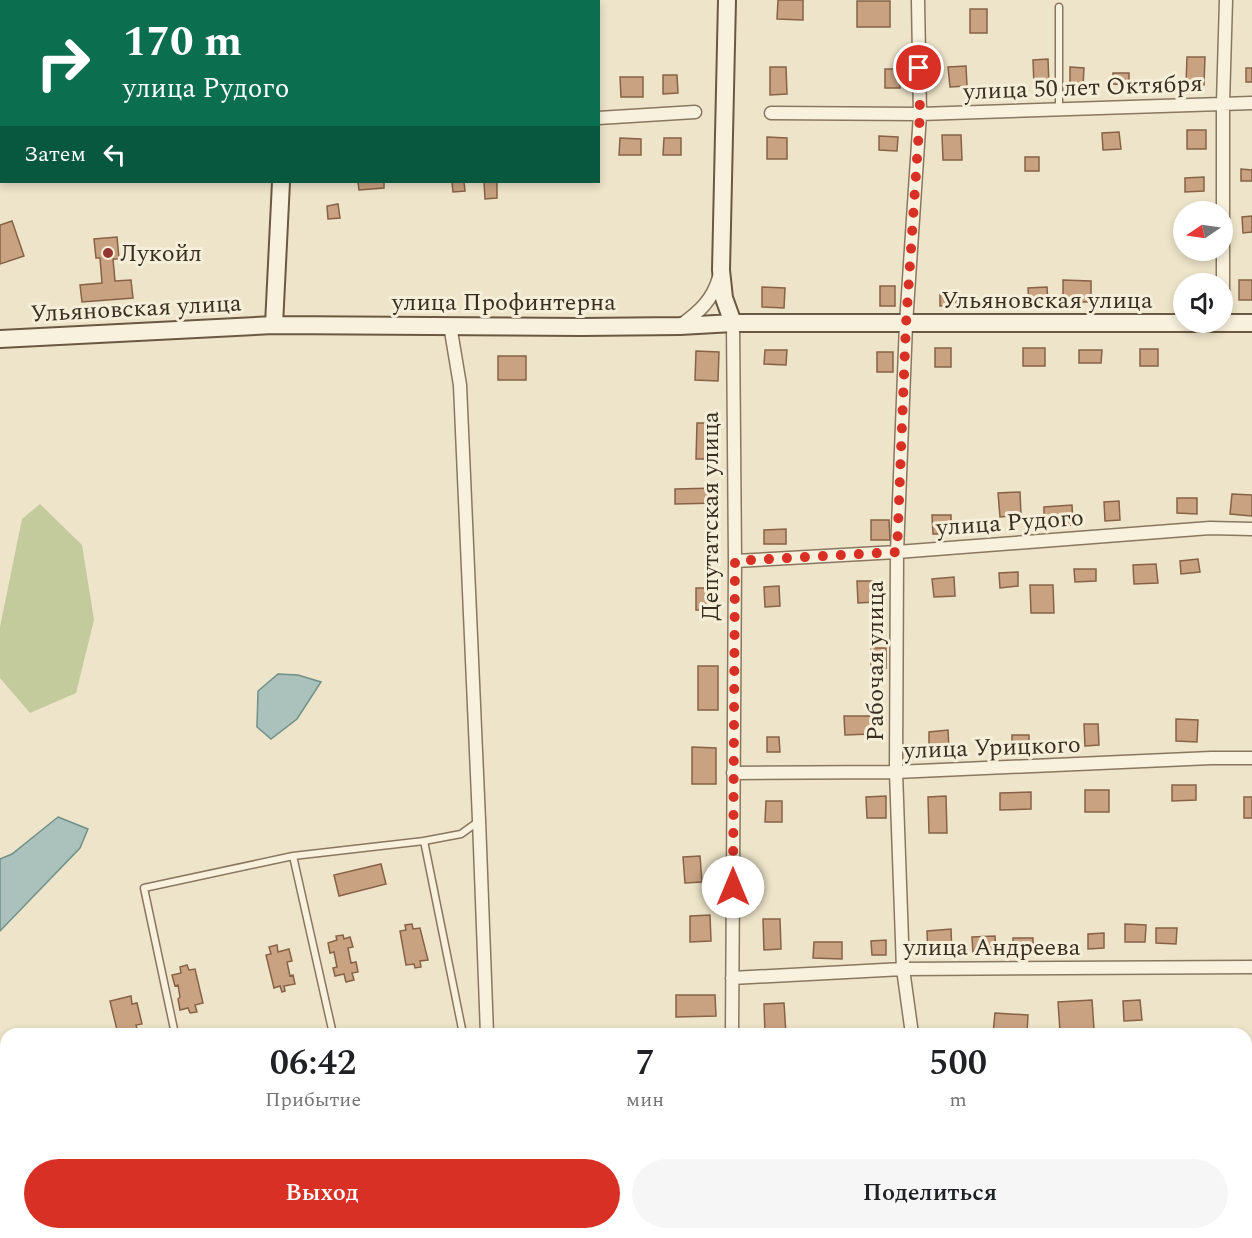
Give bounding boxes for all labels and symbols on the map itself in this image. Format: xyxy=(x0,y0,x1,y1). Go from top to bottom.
pin xyxy=(893,42,944,93)
street label: улица 50 лет Октября xyxy=(962,66,1203,110)
north arrow xyxy=(1173,201,1233,261)
place label: Лукойл xyxy=(120,236,202,272)
marker: Лукойл xyxy=(101,246,115,260)
street label: Ульяновская улица xyxy=(941,283,1153,319)
street label: Ульяновская улица xyxy=(30,285,243,333)
street label: улица Профинтерна xyxy=(391,285,616,321)
street label: Депутатская улица xyxy=(693,411,729,621)
street label: улица Рудого xyxy=(934,500,1085,546)
street label: Рабочая улица xyxy=(858,580,894,741)
street label: улица Урицкого xyxy=(902,727,1081,769)
position arrow xyxy=(701,855,765,919)
street label: улица Андреева xyxy=(902,930,1081,966)

